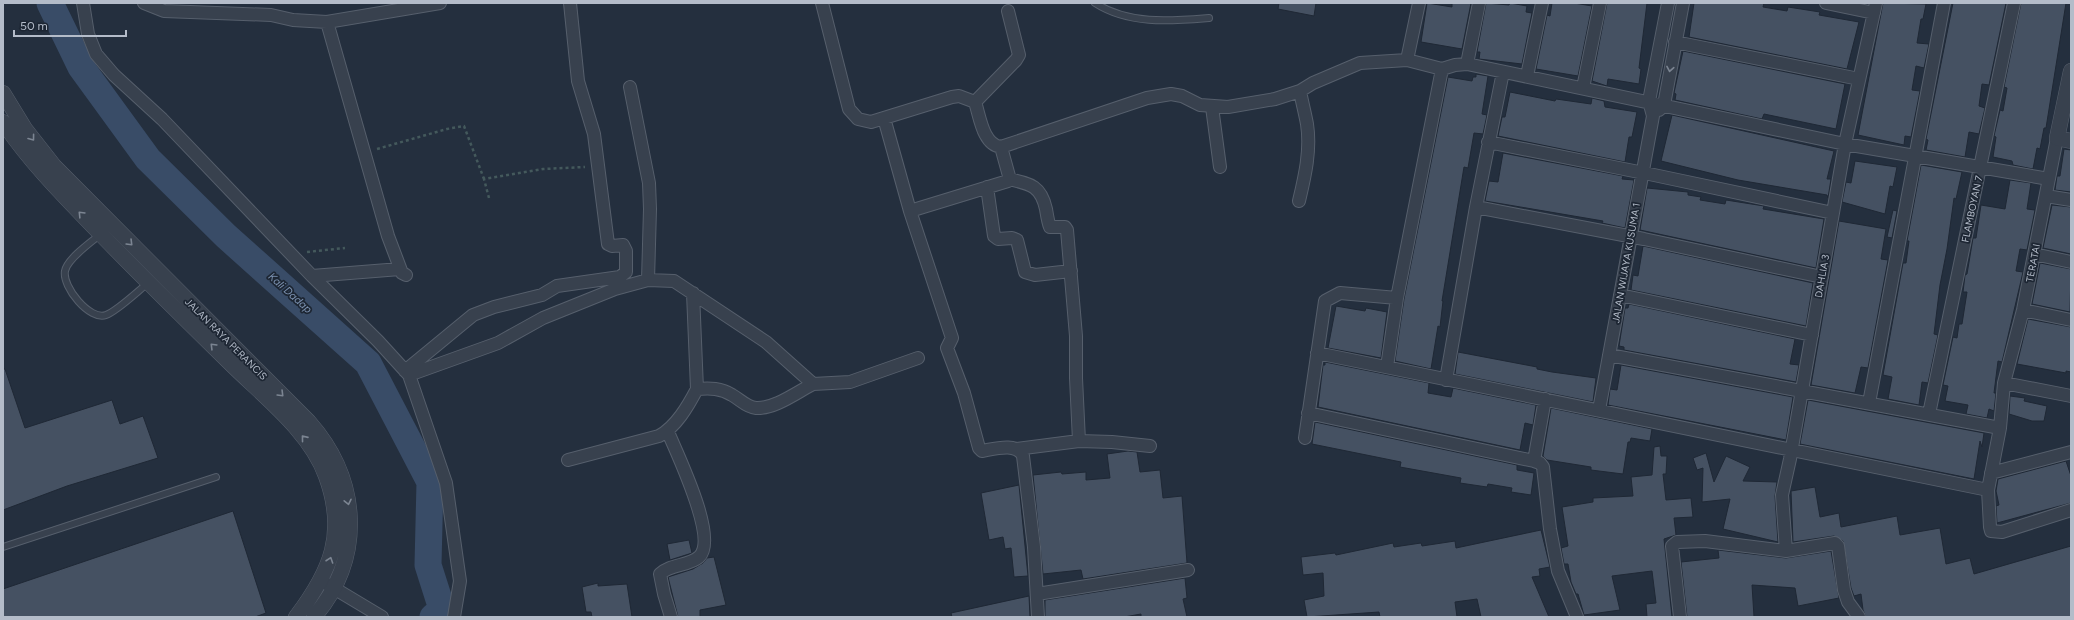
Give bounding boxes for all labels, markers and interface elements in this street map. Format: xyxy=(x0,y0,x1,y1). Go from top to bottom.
scale bar xyxy=(14,12,126,38)
text: 50 m xyxy=(20,19,48,33)
one-way arrow xyxy=(1667,66,1675,72)
one-way arrow xyxy=(27,133,34,140)
street label: FLAMBOYAN 7 xyxy=(1959,174,1986,244)
street label: JALAN WIJAYA KUSUMA 1 xyxy=(1609,202,1643,324)
one-way arrow xyxy=(78,211,86,219)
one-way arrow xyxy=(125,238,133,246)
street label: TERATAI xyxy=(2023,243,2043,283)
street label: DAHLIA 3 xyxy=(1812,253,1832,299)
water label: Kali Dadap xyxy=(265,270,315,316)
street label: JALAN RAYA PERANCIS xyxy=(182,295,270,383)
one-way arrow xyxy=(210,343,218,351)
one-way arrow xyxy=(276,389,284,397)
one-way arrow xyxy=(302,435,309,442)
one-way arrow xyxy=(343,499,352,505)
one-way arrow xyxy=(325,556,334,563)

